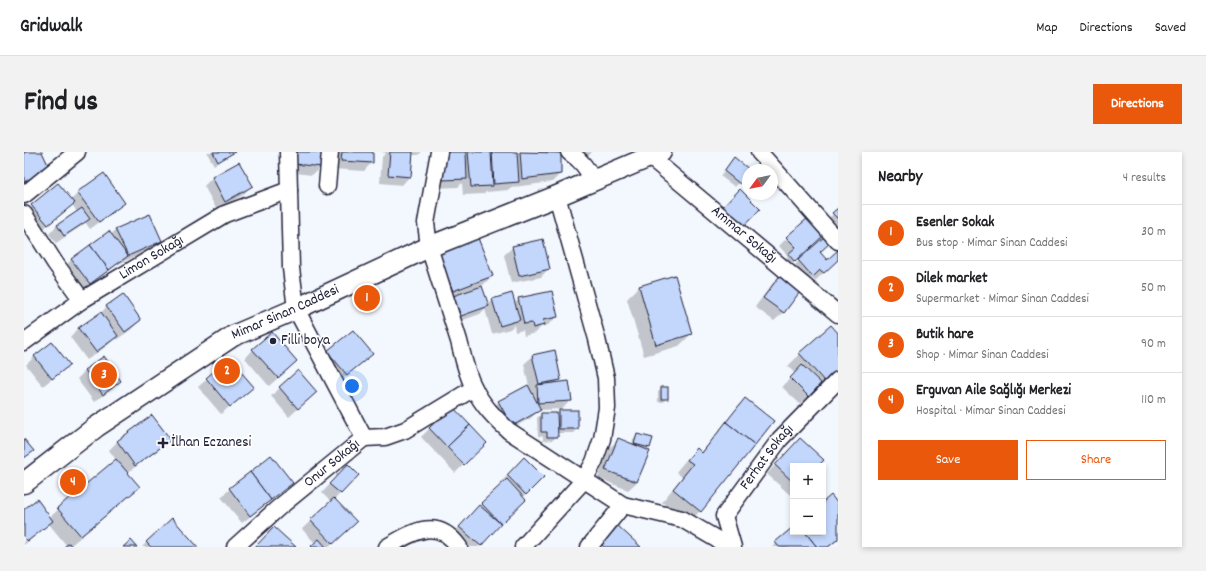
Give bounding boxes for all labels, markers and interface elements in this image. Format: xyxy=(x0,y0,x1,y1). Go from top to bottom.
text: Gridwalk xyxy=(20,14,83,41)
text: Map xyxy=(1036,18,1058,38)
text: Directions xyxy=(1080,18,1133,38)
text: Saved xyxy=(1155,18,1186,38)
text: Find us xyxy=(24,84,98,124)
button: Directions xyxy=(1093,84,1182,124)
north arrow xyxy=(742,164,778,200)
text: Nearby xyxy=(878,166,922,190)
text: 4 results xyxy=(1123,169,1166,188)
street label: Ammar Sokağı xyxy=(706,201,782,270)
text: Esenler Sokak xyxy=(916,212,994,234)
text: 1 xyxy=(890,223,892,242)
text: 30 m xyxy=(1141,223,1166,242)
street label: Limon Sokağı xyxy=(115,230,189,286)
text: Bus stop · Mimar Sinan Caddesi xyxy=(916,234,1068,253)
text: Dilek market xyxy=(916,268,987,290)
street label: Mimar Sinan Caddesi xyxy=(228,279,343,346)
text: 2 xyxy=(888,279,894,298)
text: 50 m xyxy=(1141,279,1166,298)
pin: 1 xyxy=(354,283,380,313)
text: Supermarket · Mimar Sinan Caddesi xyxy=(916,290,1089,309)
text: Butik hare xyxy=(916,324,974,346)
place label: Filli boya xyxy=(281,330,331,352)
text: 3 xyxy=(888,335,894,354)
text: 90 m xyxy=(1141,335,1166,354)
marker: Filli boya xyxy=(268,336,278,346)
text: Shop · Mimar Sinan Caddesi xyxy=(916,346,1049,365)
pin: 2 xyxy=(214,356,240,386)
pin: 3 xyxy=(91,360,117,390)
your location xyxy=(342,376,362,396)
text: Erguvan Aile Sağlığı Merkezi xyxy=(916,380,1071,402)
text: 4 xyxy=(888,391,894,410)
text: 110 m xyxy=(1141,391,1166,410)
text: Hospital · Mimar Sinan Caddesi xyxy=(916,402,1066,421)
street label: Ferhat Sokağı xyxy=(735,419,799,495)
place label: İlhan Eczanesi xyxy=(171,432,251,454)
street label: Onur Sokağı xyxy=(299,434,365,494)
marker: İlhan Eczanesi xyxy=(158,438,168,448)
button: Save xyxy=(878,440,1018,480)
button: Share xyxy=(1026,440,1166,480)
map controls xyxy=(790,463,826,535)
button: + xyxy=(790,463,826,499)
pin: 4 xyxy=(60,467,86,497)
button: − xyxy=(790,499,826,535)

